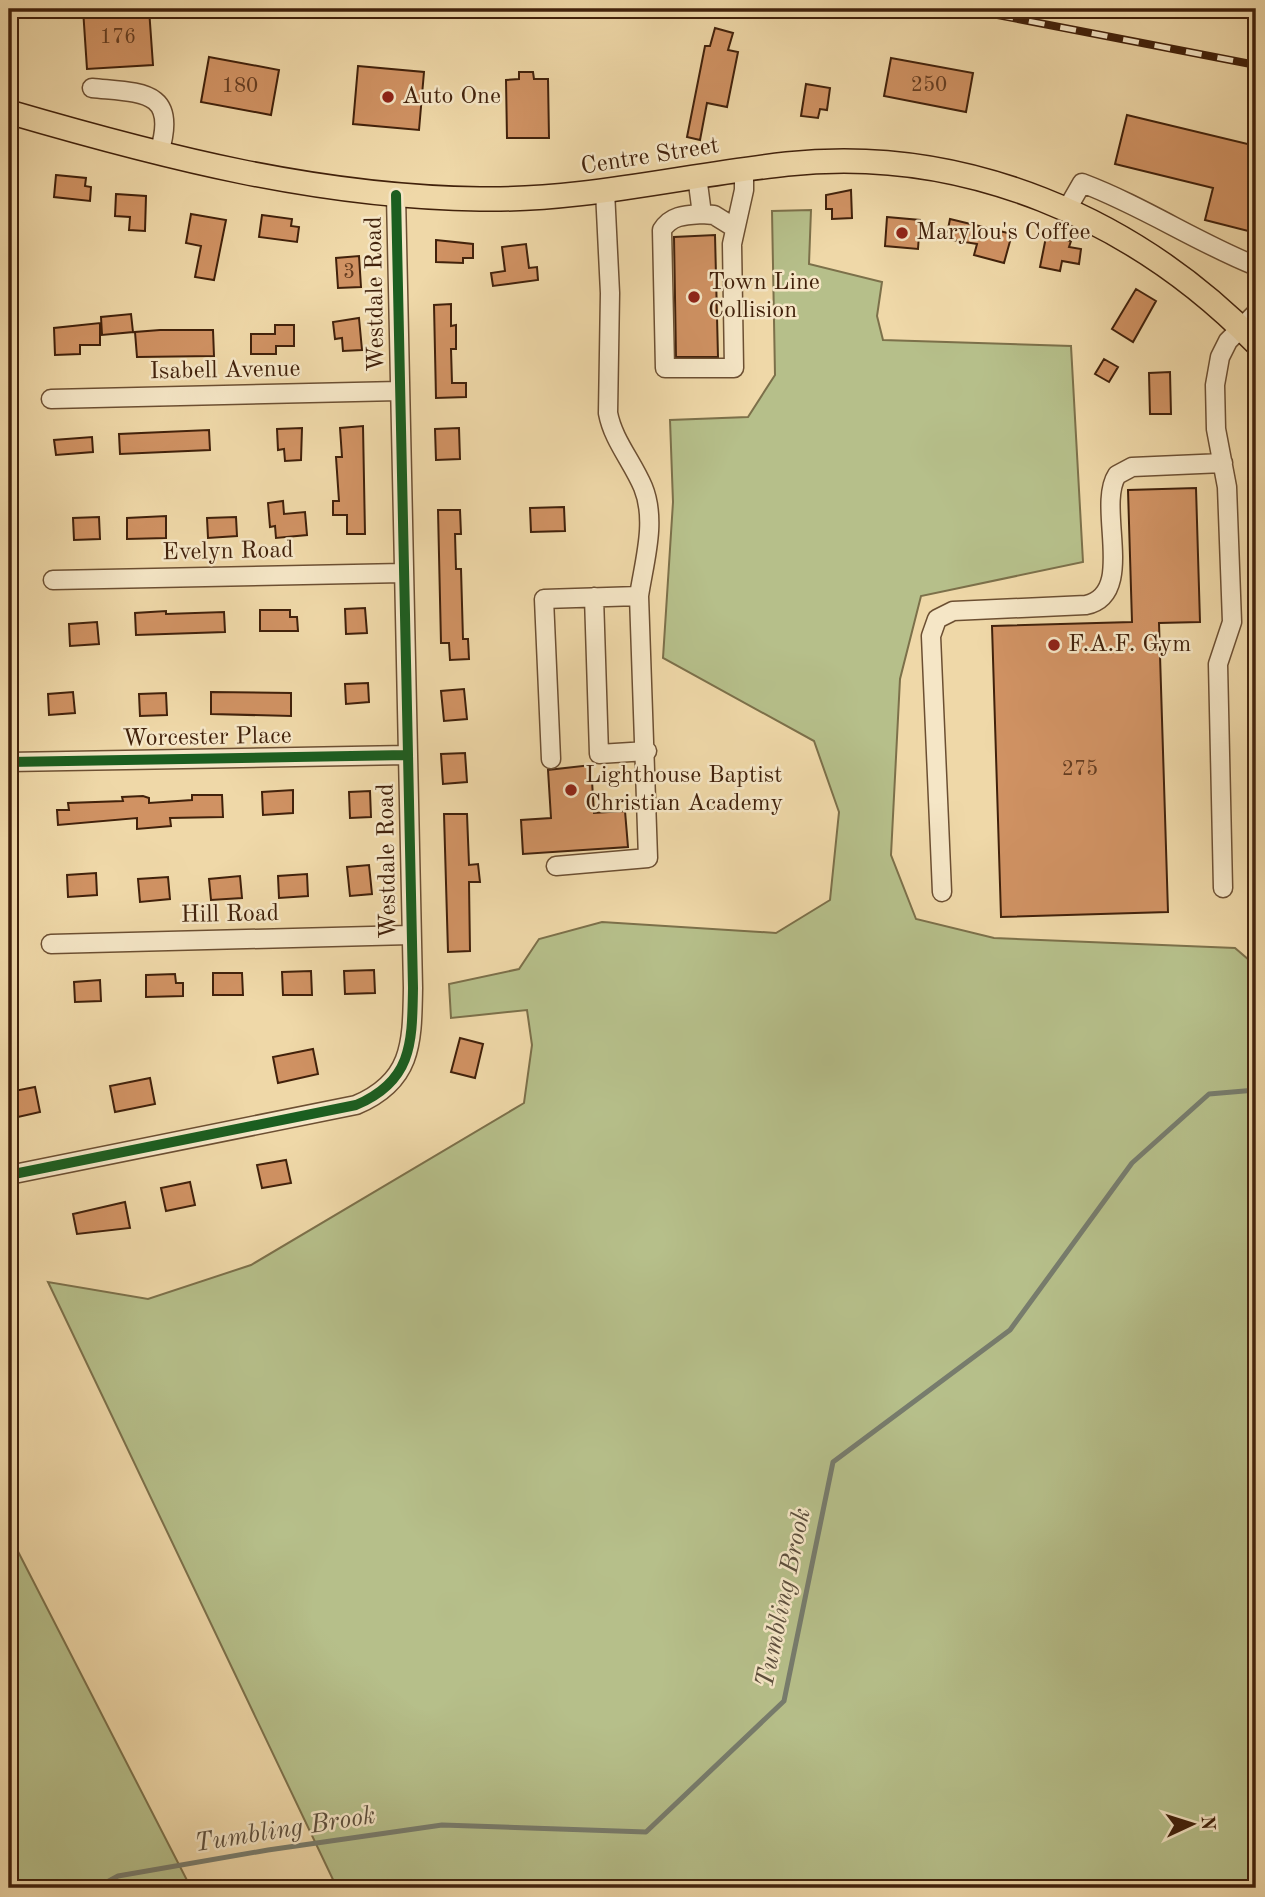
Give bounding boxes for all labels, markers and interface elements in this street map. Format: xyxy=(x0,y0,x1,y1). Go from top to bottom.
house number: 176 xyxy=(100,27,136,48)
house number: 250 xyxy=(911,75,947,96)
house number: 180 xyxy=(222,76,258,97)
place label: Auto One xyxy=(402,85,501,109)
marker: Auto One xyxy=(380,89,396,105)
street label: Centre Street xyxy=(579,134,721,180)
street label: Westdale Road xyxy=(363,216,389,372)
place label: Marylou's Coffee xyxy=(916,221,1091,245)
marker: Marylou's Coffee xyxy=(894,225,910,241)
house number: 3 xyxy=(343,262,355,283)
place label: Town Line Collision xyxy=(708,271,820,323)
marker: Town Line Collision xyxy=(686,289,702,305)
street label: Isabell Avenue xyxy=(149,358,301,384)
street label: Evelyn Road xyxy=(162,539,294,565)
place label: F.A.F. Gym xyxy=(1068,633,1191,657)
marker: F.A.F. Gym xyxy=(1046,637,1062,653)
street label: Worcester Place xyxy=(122,725,292,751)
house number: 275 xyxy=(1062,759,1098,780)
place label: Lighthouse Baptist Christian Academy xyxy=(585,764,784,816)
marker: Lighthouse Baptist Christian Academy xyxy=(563,782,579,798)
street label: Westdale Road xyxy=(375,783,401,939)
street label: Hill Road xyxy=(181,902,279,928)
water label: Tumbling Brook xyxy=(752,1506,816,1690)
north arrow xyxy=(1156,1788,1226,1858)
water label: Tumbling Brook xyxy=(193,1803,377,1857)
text: N xyxy=(1196,1815,1216,1831)

